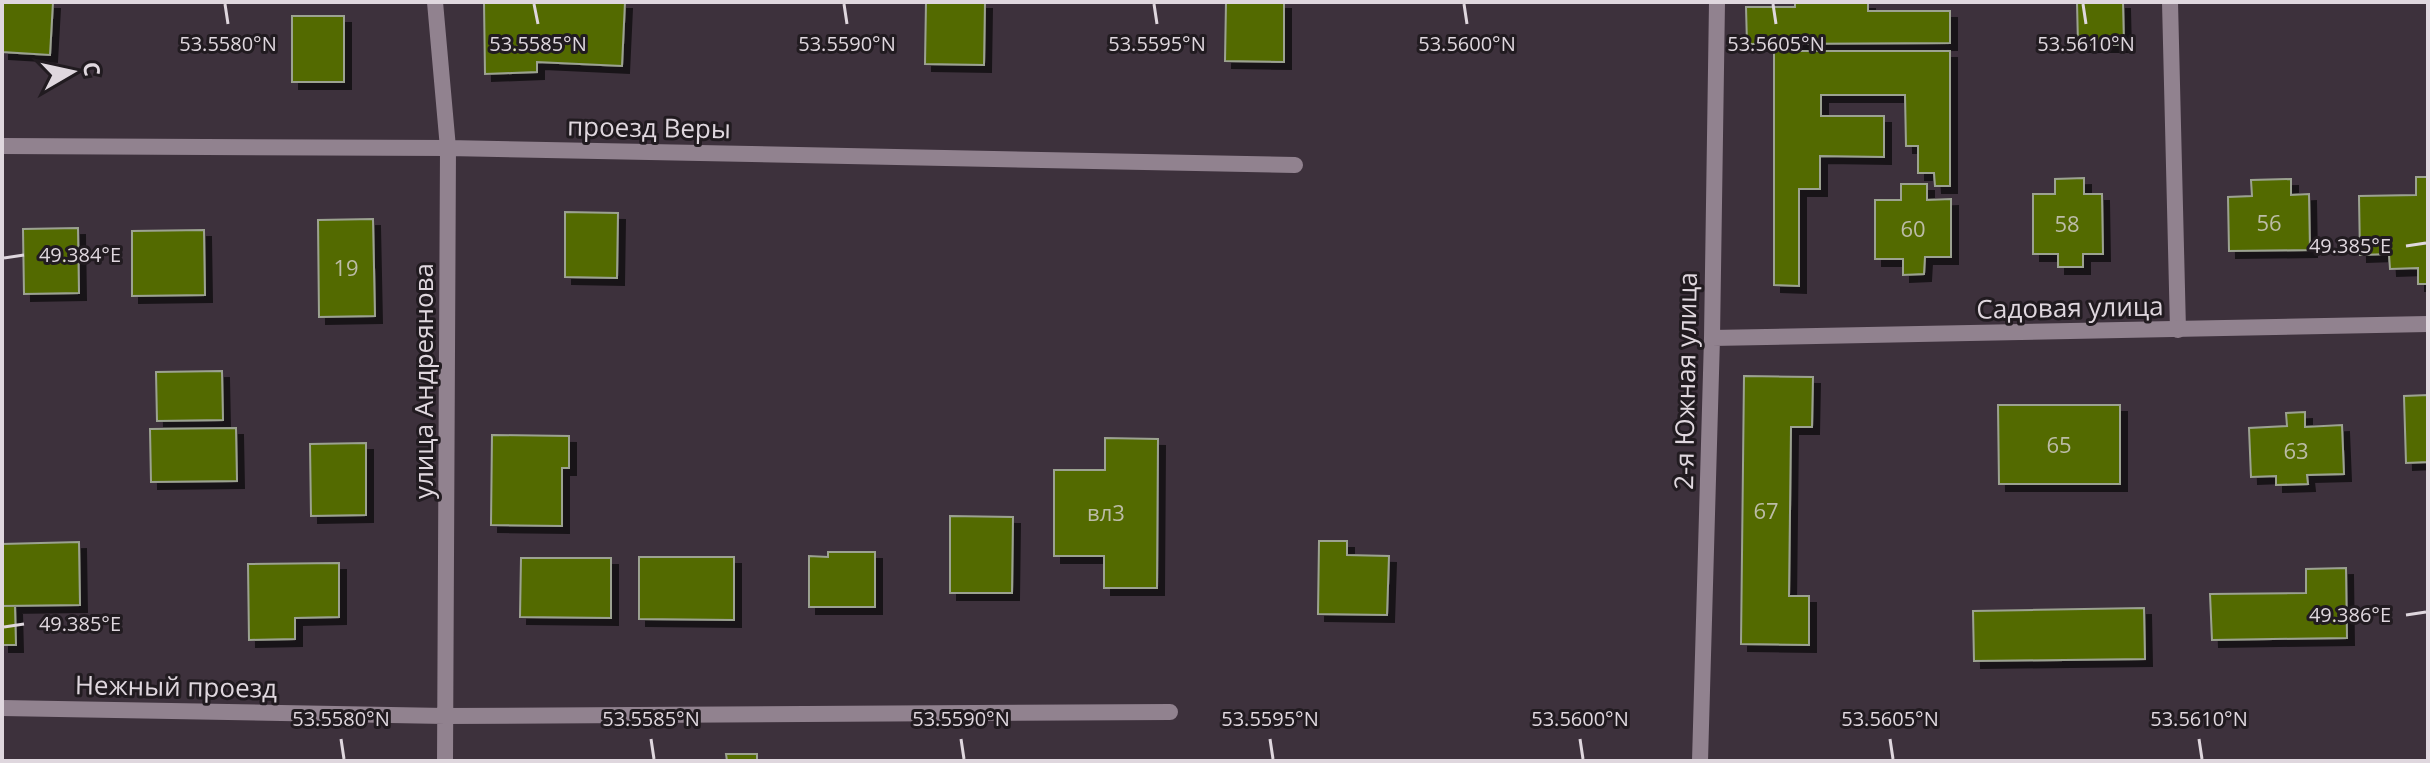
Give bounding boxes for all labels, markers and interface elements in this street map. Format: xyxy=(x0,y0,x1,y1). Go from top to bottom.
text: 53.5580°N xyxy=(179,30,277,57)
text: 53.5585°N xyxy=(489,30,587,57)
text: 53.5590°N xyxy=(798,30,896,57)
text: 53.5595°N xyxy=(1108,30,1206,57)
text: 53.5600°N xyxy=(1418,30,1516,57)
text: 53.5605°N xyxy=(1727,30,1825,57)
text: 53.5610°N xyxy=(2037,30,2135,57)
north arrow xyxy=(32,32,112,112)
text: С xyxy=(77,59,109,78)
street label: проезд Веры xyxy=(567,108,731,146)
house number: 56 xyxy=(2256,207,2282,237)
house number: 58 xyxy=(2054,208,2080,238)
house number: 60 xyxy=(1900,213,1926,243)
text: 49.385°E xyxy=(2309,232,2391,259)
text: 49.384°E xyxy=(39,241,121,268)
house number: 19 xyxy=(333,252,359,282)
street label: улица Андреянова xyxy=(405,263,441,499)
street label: 2-я Южная улица xyxy=(1665,272,1705,490)
street label: Садовая улица xyxy=(1976,287,2164,327)
house number: 65 xyxy=(2046,429,2072,459)
house number: 63 xyxy=(2283,435,2309,465)
house number: 67 xyxy=(1753,495,1779,525)
house number: вл3 xyxy=(1087,497,1125,527)
text: 49.386°E xyxy=(2309,601,2391,628)
text: 49.385°E xyxy=(39,610,121,637)
street label: Нежный проезд xyxy=(75,666,278,706)
text: 53.5580°N xyxy=(292,705,390,732)
text: 53.5585°N xyxy=(602,705,700,732)
text: 53.5590°N xyxy=(912,705,1010,732)
text: 53.5595°N xyxy=(1221,705,1319,732)
text: 53.5600°N xyxy=(1531,705,1629,732)
text: 53.5605°N xyxy=(1841,705,1939,732)
text: 53.5610°N xyxy=(2150,705,2248,732)

